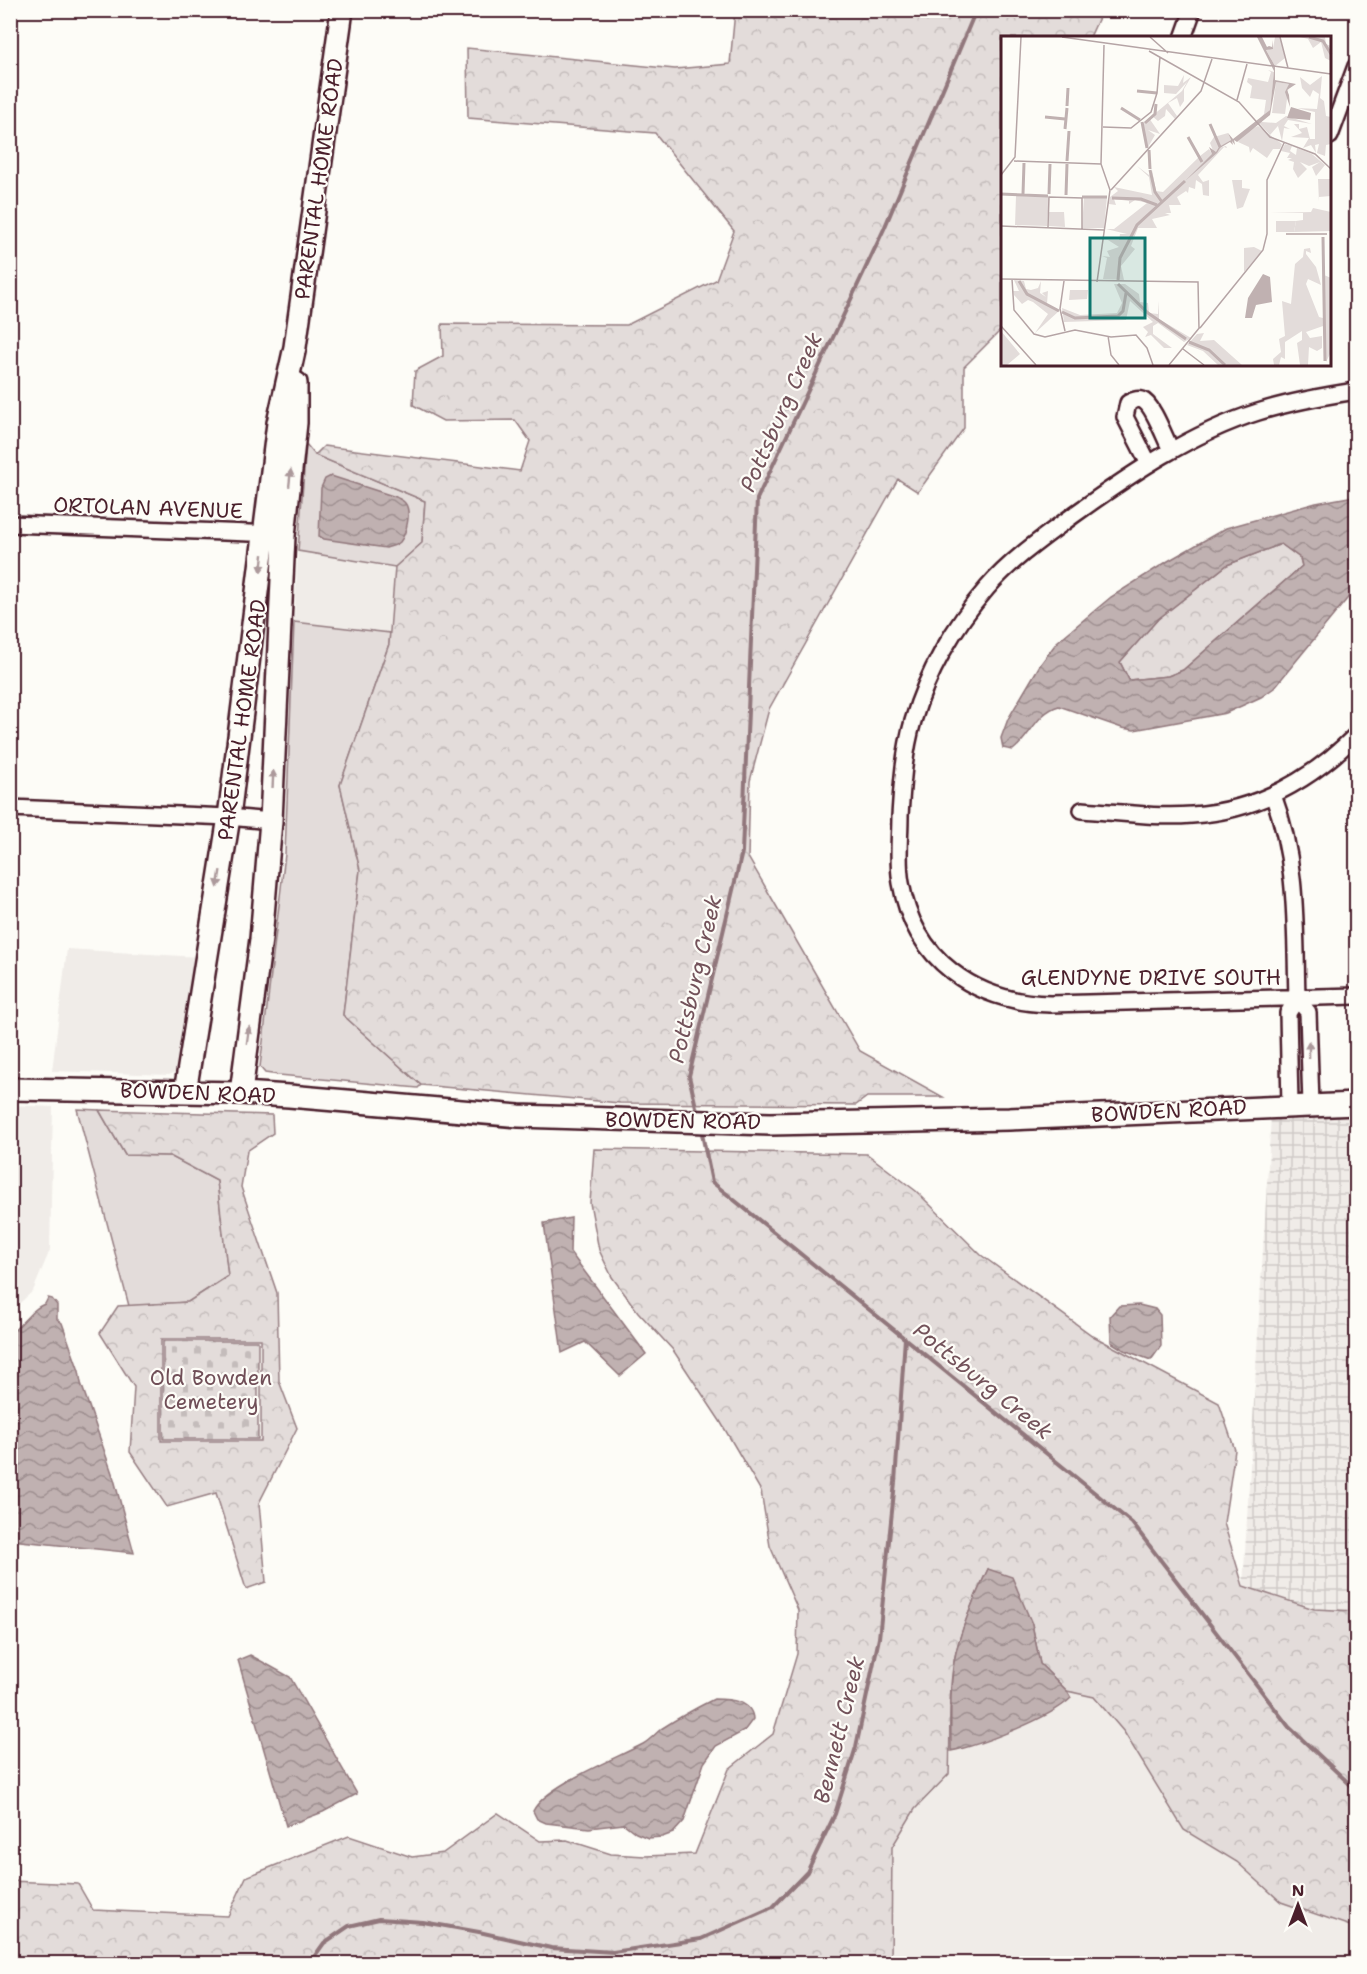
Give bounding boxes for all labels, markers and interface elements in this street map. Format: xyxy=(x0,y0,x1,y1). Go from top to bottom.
inset map xyxy=(1001,36,1331,366)
street label: PARENTAL HOME ROAD xyxy=(288,56,350,302)
water label: Pottsburg Creek xyxy=(733,327,829,496)
one-way arrow xyxy=(286,468,295,487)
street label: ORTOLAN AVENUE xyxy=(53,491,243,525)
one-way arrow xyxy=(257,553,267,572)
street label: PARENTAL HOME ROAD xyxy=(211,597,273,843)
one-way arrow xyxy=(269,769,278,788)
one-way arrow xyxy=(215,870,224,889)
water label: Pottsburg Creek xyxy=(662,892,729,1066)
street label: GLENDYNE DRIVE SOUTH xyxy=(1021,964,1281,992)
one-way arrow xyxy=(244,1026,253,1045)
one-way arrow xyxy=(1305,1040,1314,1059)
street label: BOWDEN ROAD xyxy=(120,1076,276,1110)
street label: BOWDEN ROAD xyxy=(1090,1093,1248,1129)
street label: BOWDEN ROAD xyxy=(605,1106,761,1136)
water label: Pottsburg Creek xyxy=(907,1316,1059,1446)
park label: Old Bowden Cemetery xyxy=(150,1364,272,1416)
water label: Bennett Creek xyxy=(807,1653,871,1807)
north arrow xyxy=(1268,1875,1328,1935)
text: N xyxy=(1292,1880,1304,1901)

